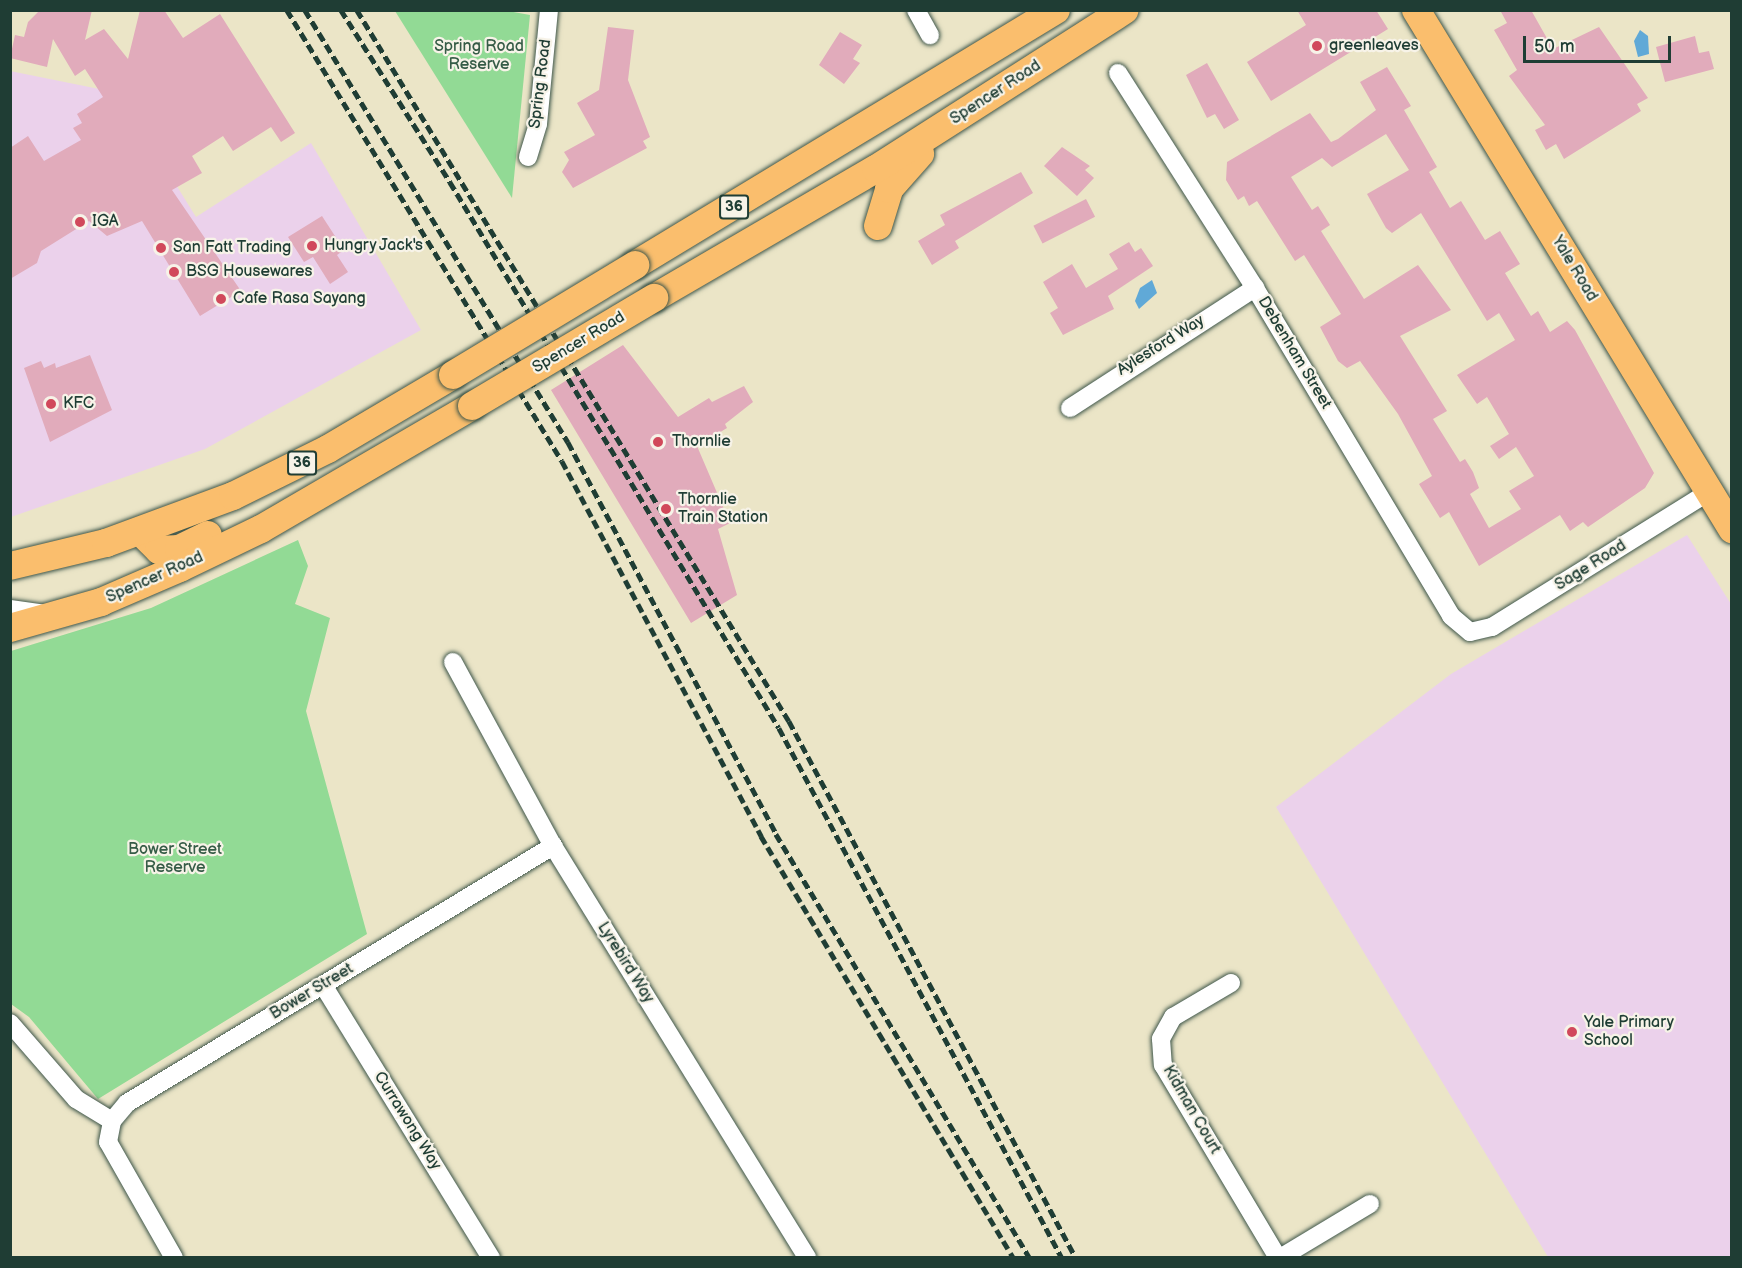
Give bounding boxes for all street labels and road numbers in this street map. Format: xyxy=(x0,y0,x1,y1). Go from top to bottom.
street label: Spring Road xyxy=(526,38,556,130)
street label: Spencer Road xyxy=(947,57,1045,129)
road number: 36 xyxy=(719,195,749,219)
street label: Yale Road xyxy=(1547,233,1601,305)
street label: Debenham Street xyxy=(1253,293,1335,413)
street label: Spencer Road xyxy=(529,308,629,378)
street label: Aylesford Way xyxy=(1114,311,1208,381)
road number: 36 xyxy=(287,451,317,475)
street label: Sage Road xyxy=(1552,537,1630,595)
street label: Spencer Road xyxy=(103,548,207,608)
street label: Lyrebird Way xyxy=(592,919,658,1007)
street label: Bower Street xyxy=(267,960,357,1024)
street label: Kidman Court xyxy=(1158,1062,1224,1158)
street label: Currawong Way xyxy=(369,1068,445,1174)

